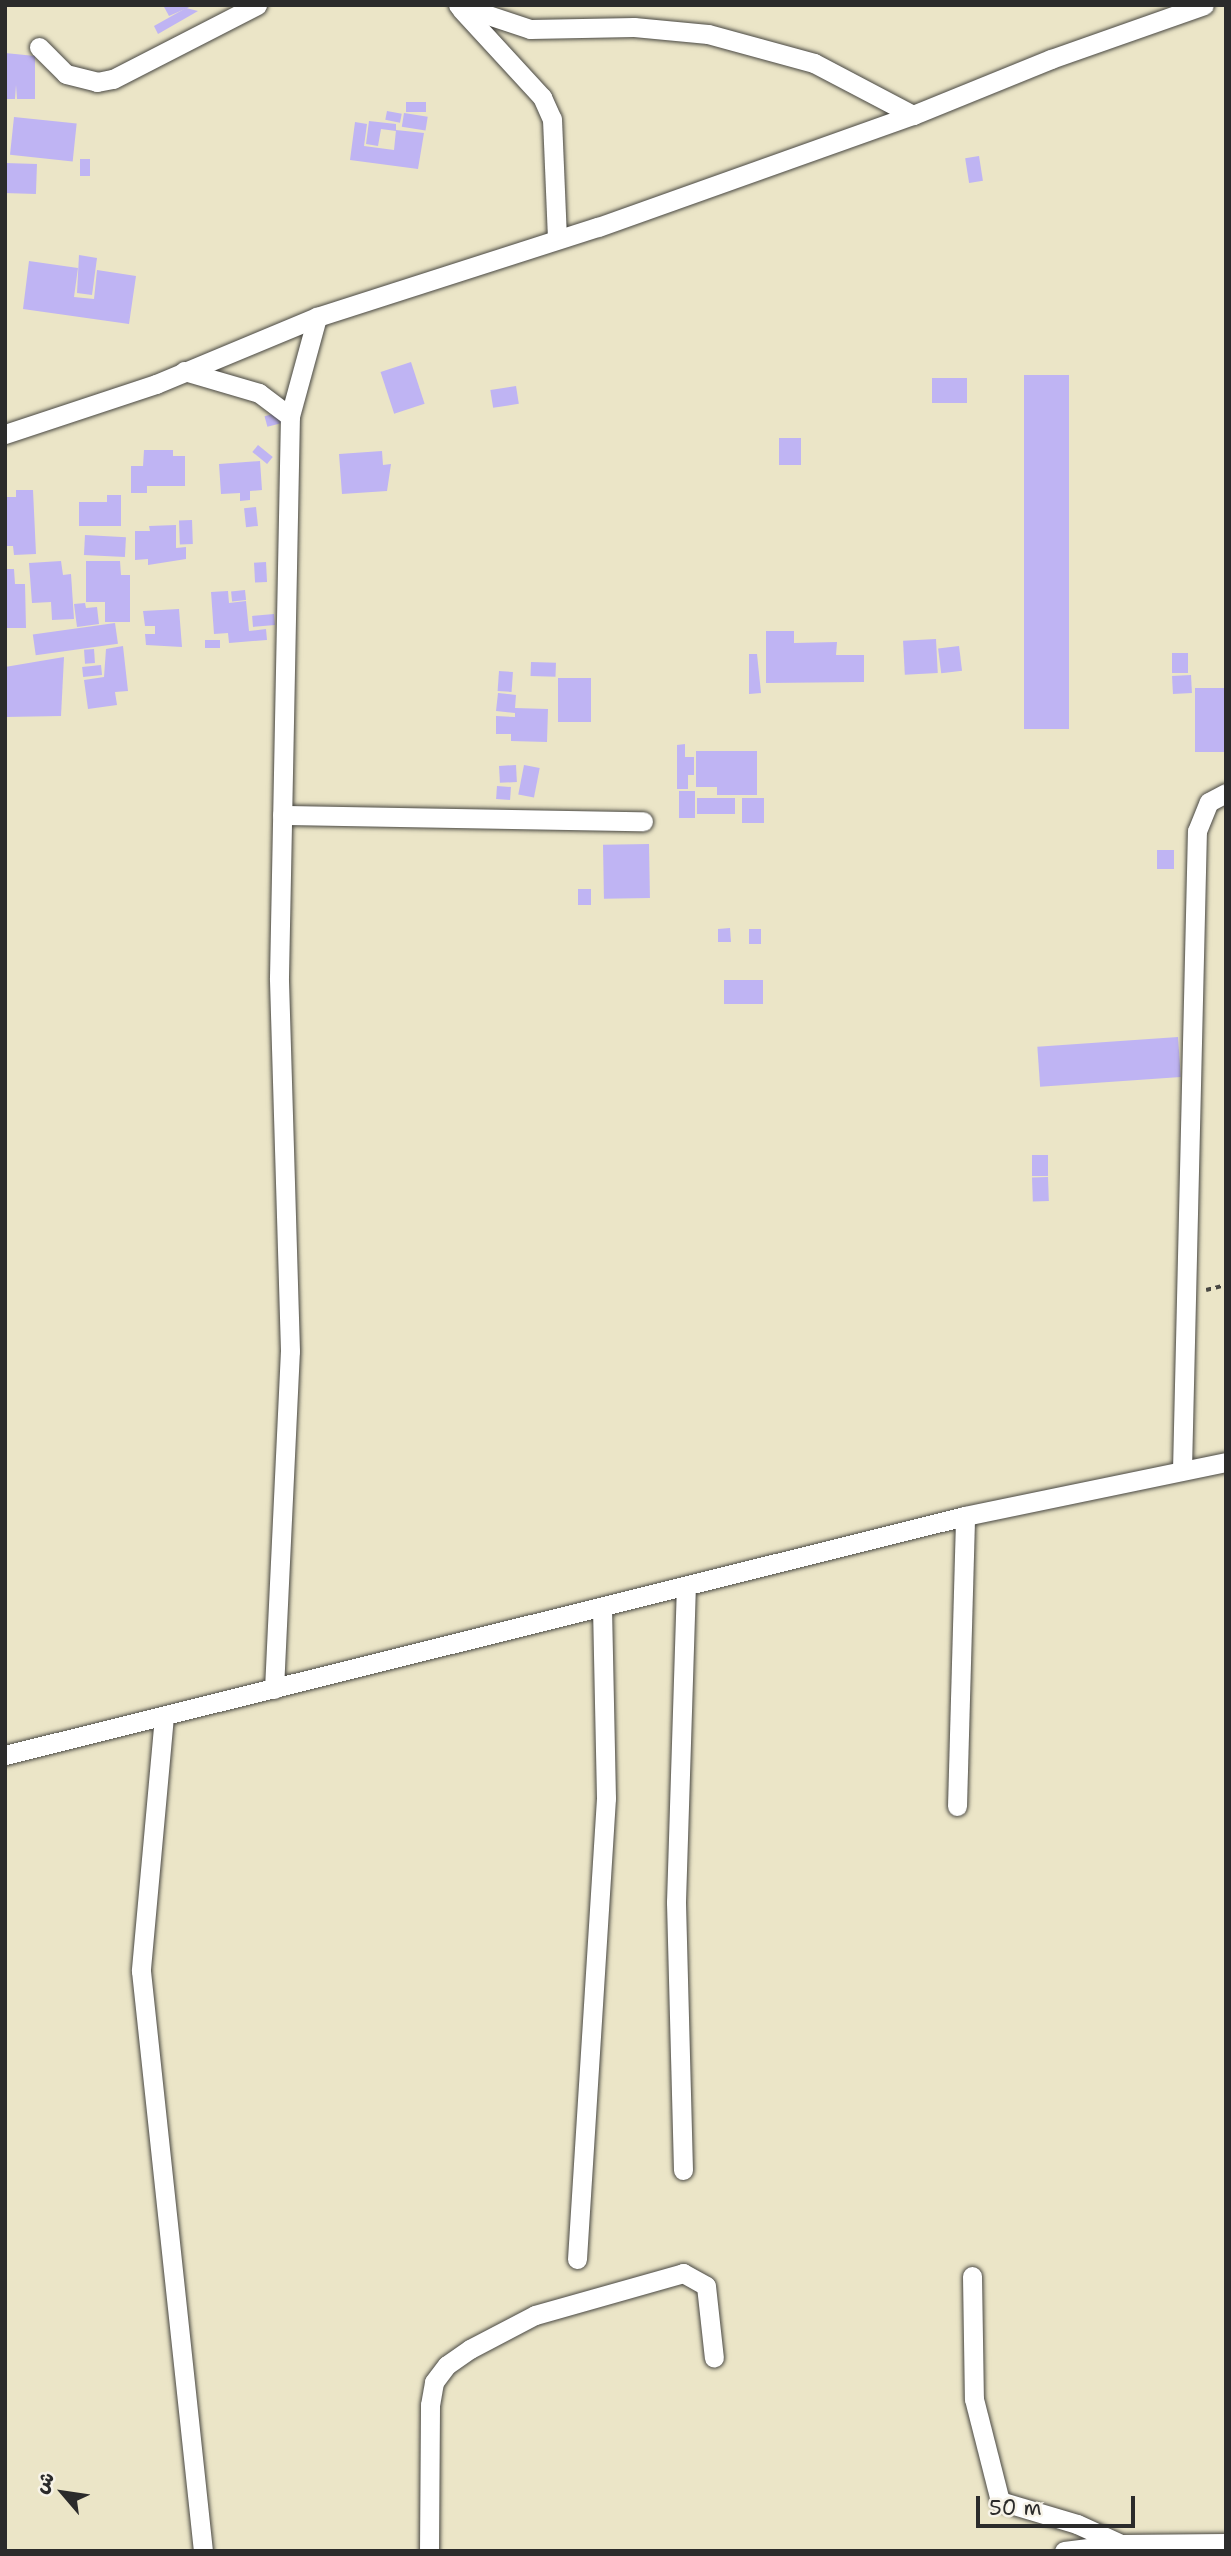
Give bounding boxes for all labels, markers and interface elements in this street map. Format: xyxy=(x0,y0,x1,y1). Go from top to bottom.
north arrow xyxy=(28,2458,98,2528)
text: ش xyxy=(28,2467,60,2498)
scale bar xyxy=(979,2482,1138,2526)
text: 50 m xyxy=(989,2494,1042,2522)

